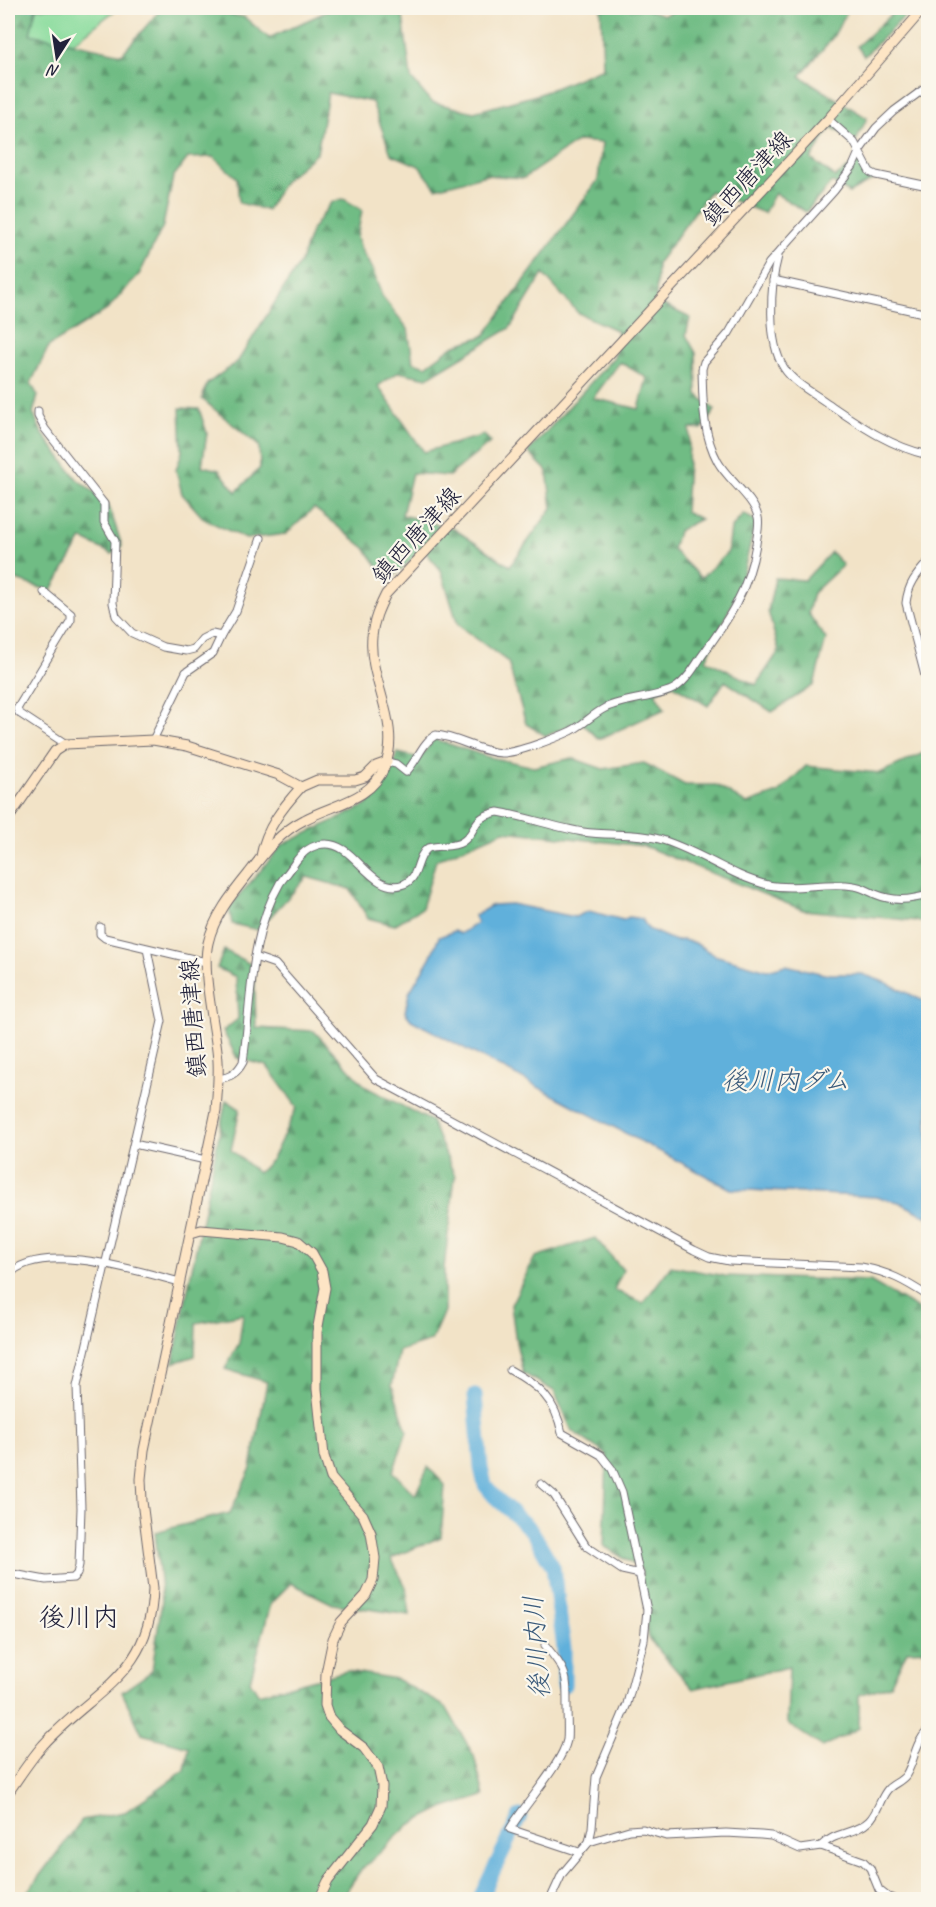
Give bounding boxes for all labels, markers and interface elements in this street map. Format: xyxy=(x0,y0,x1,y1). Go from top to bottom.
north arrow xyxy=(27,27,87,87)
text: N xyxy=(44,59,61,82)
street label: 鎮西唐津線 xyxy=(695,124,799,232)
street label: 鎮西唐津線 xyxy=(365,480,467,590)
street label: 鎮西唐津線 xyxy=(174,957,212,1079)
water label: 後川内ダム xyxy=(722,1064,850,1097)
water label: 後川内川 xyxy=(516,1594,557,1700)
district label: 後川内 xyxy=(39,1600,120,1634)

